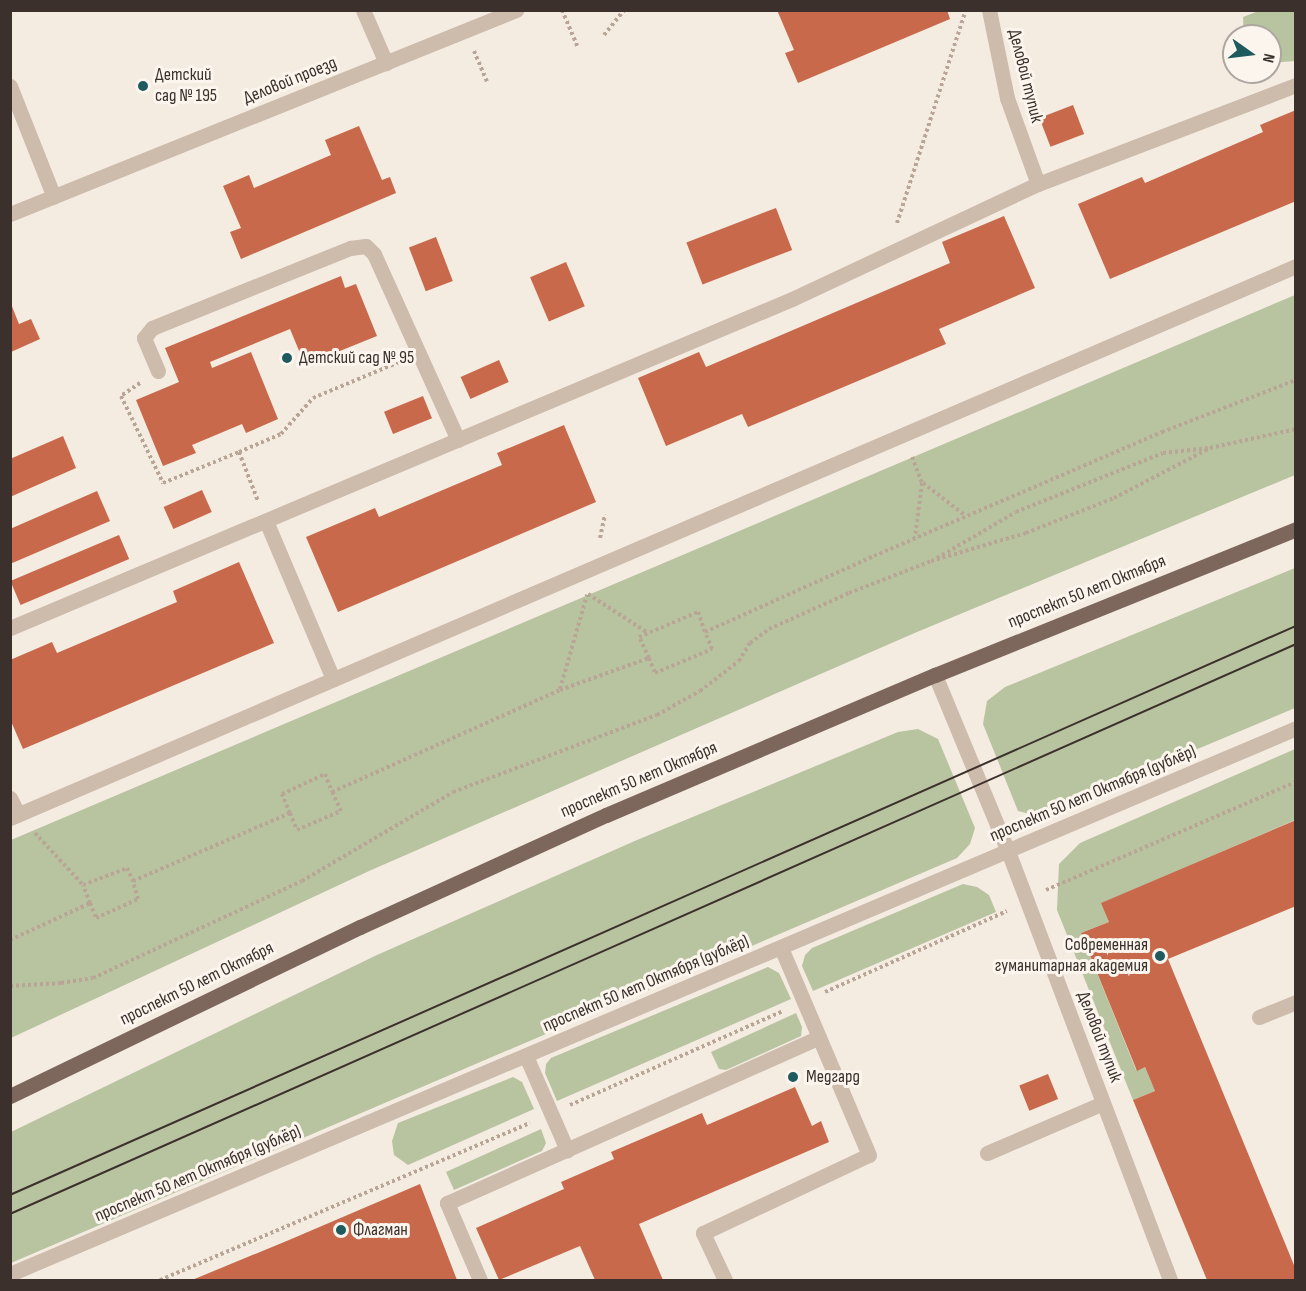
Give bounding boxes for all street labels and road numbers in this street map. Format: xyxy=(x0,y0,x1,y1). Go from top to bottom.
street label: Деловой тупик xyxy=(1003,27,1047,125)
street label: Деловой проезд xyxy=(240,52,340,110)
street label: проспект 50 лет Октября xyxy=(1005,550,1169,634)
street label: проспект 50 лет Октября xyxy=(557,737,721,823)
street label: проспект 50 лет Октября (дублёр) xyxy=(987,741,1199,847)
street label: проспект 50 лет Октября (дублёр) xyxy=(540,931,752,1037)
street label: проспект 50 лет Октября xyxy=(117,937,277,1031)
street label: Деловой тупик xyxy=(1072,989,1126,1085)
street label: проспект 50 лет Октября (дублёр) xyxy=(92,1121,304,1227)

